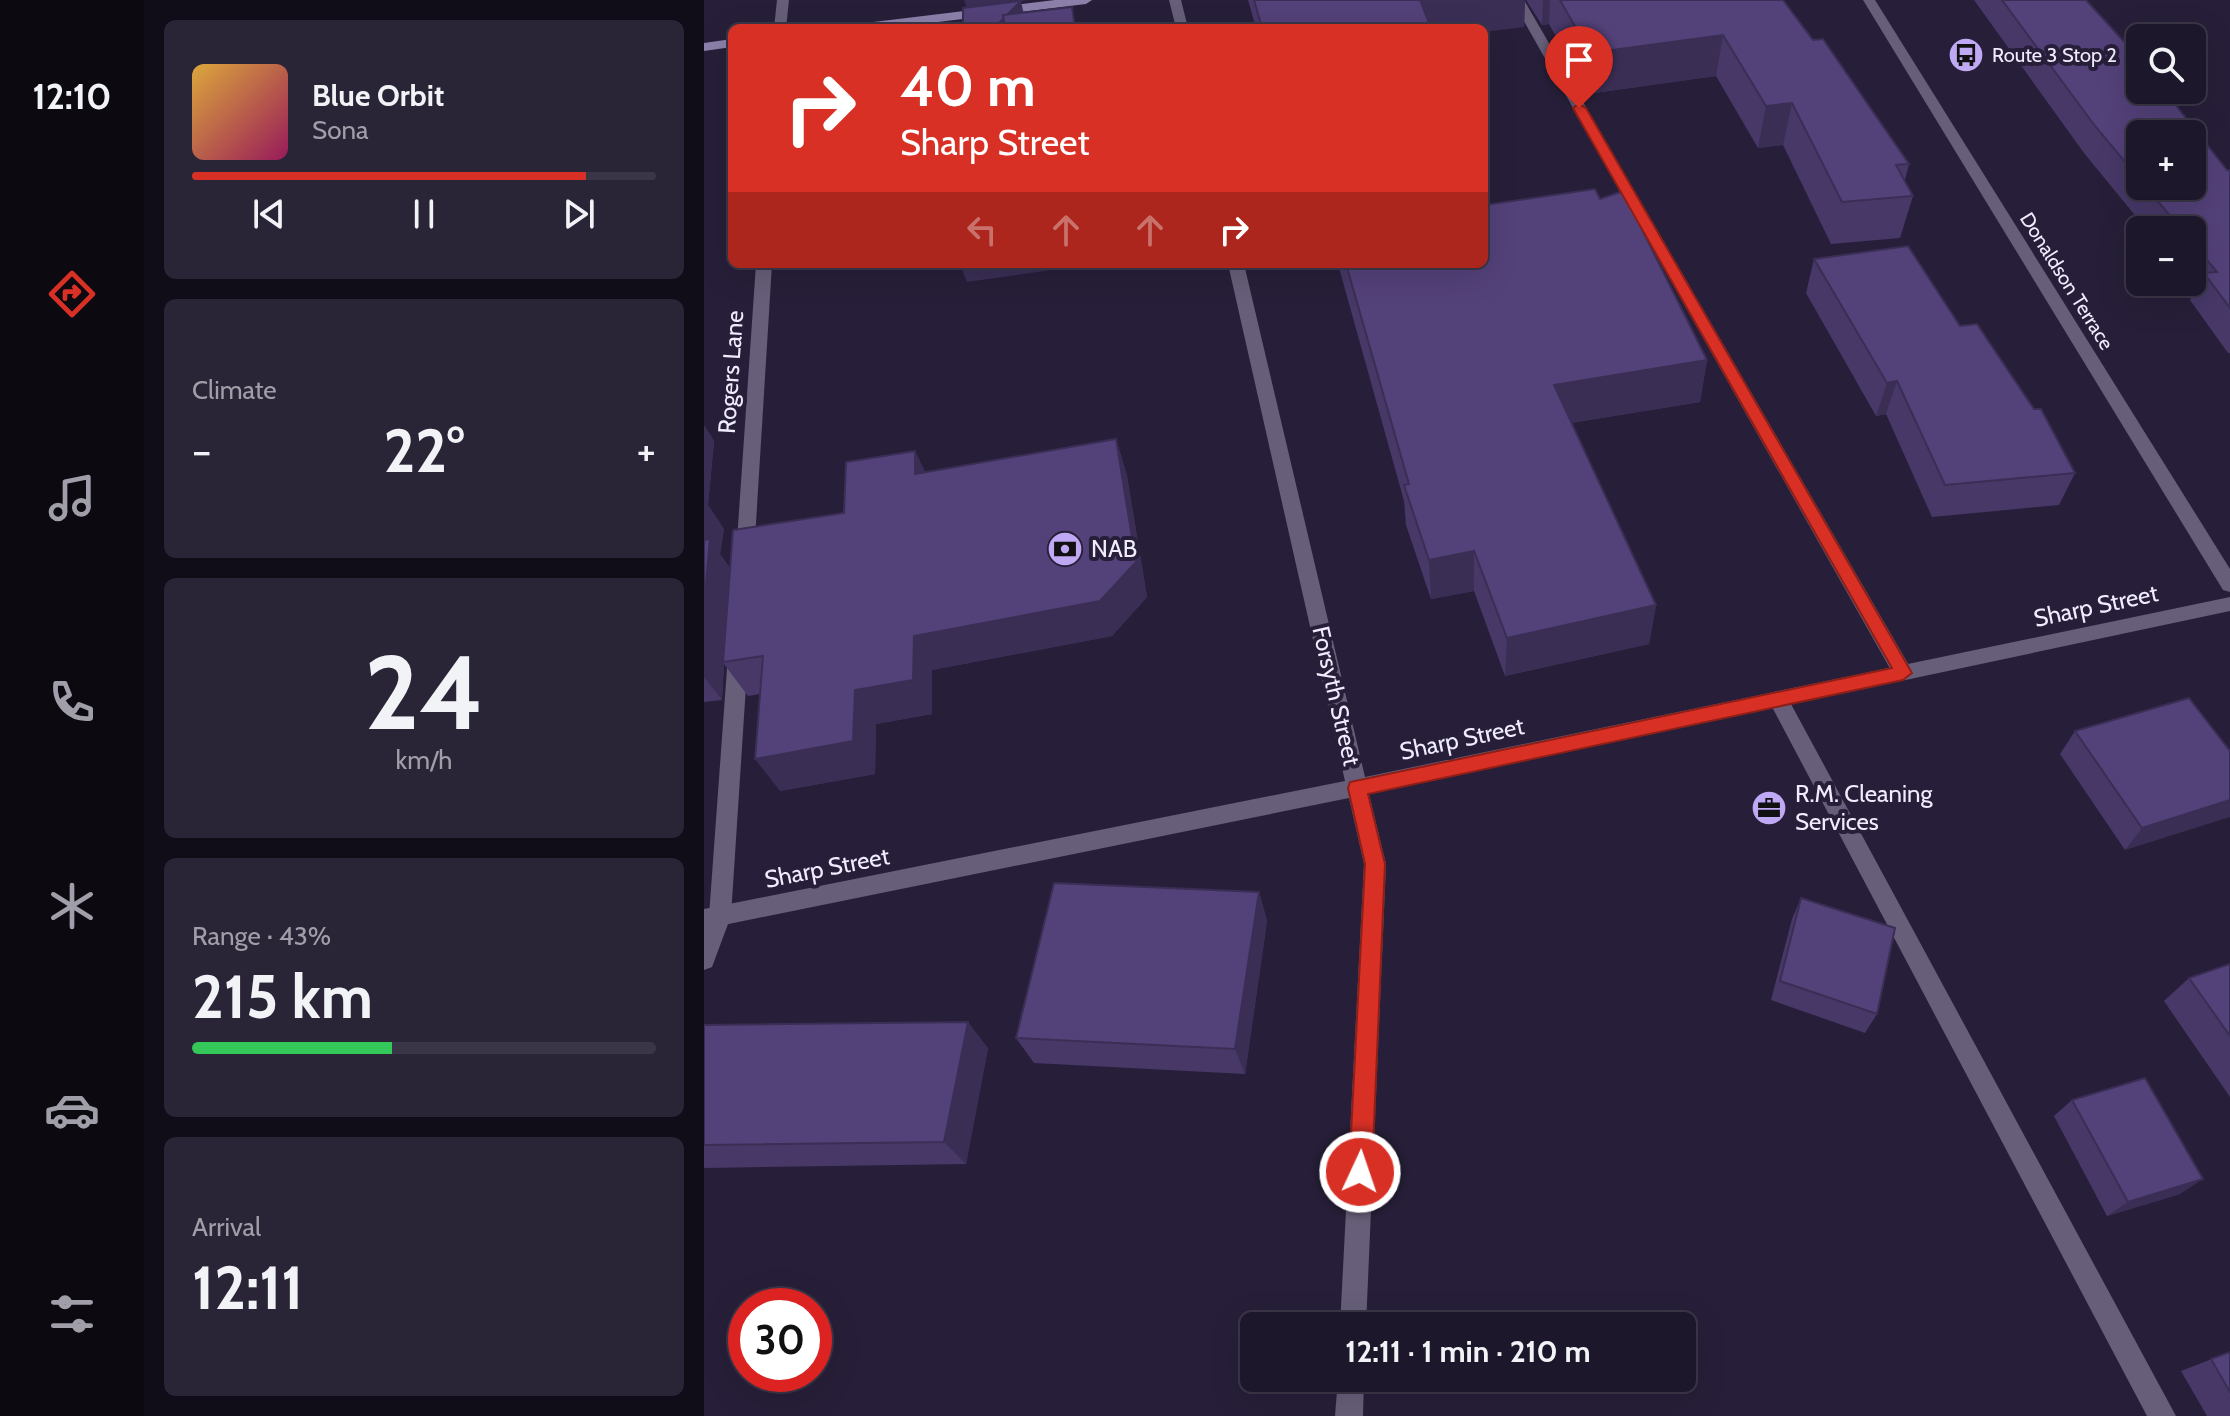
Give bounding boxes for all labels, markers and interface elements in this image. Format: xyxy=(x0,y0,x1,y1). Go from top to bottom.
map controls xyxy=(2126,24,2206,296)
button: search xyxy=(2126,24,2206,104)
pin xyxy=(1545,26,1613,108)
bus stop icon: Route 3 Stop 2 xyxy=(1947,36,1985,74)
icon: arrive xyxy=(1557,38,1601,82)
place label: Route 3 Stop 2 xyxy=(1992,43,2117,67)
text: 40 m xyxy=(900,52,1036,120)
icon: right xyxy=(768,56,872,160)
text: 12:10 xyxy=(32,74,112,118)
text: Blue Orbit xyxy=(312,77,444,114)
text: Sona xyxy=(312,114,369,146)
text: Sharp Street xyxy=(900,120,1090,164)
button: + xyxy=(2126,120,2206,200)
icon: previous xyxy=(247,192,291,236)
icon: pause xyxy=(402,192,446,236)
icon: next xyxy=(557,192,601,236)
icon: left xyxy=(960,208,1004,252)
icon: ahead xyxy=(1044,208,1088,252)
icon: ahead xyxy=(1128,208,1172,252)
icon: right xyxy=(1212,208,1256,252)
street label: Donaldson Terrace xyxy=(2015,208,2119,354)
button: − xyxy=(2126,216,2206,296)
icon: directions xyxy=(44,266,100,322)
street label: Rogers Lane xyxy=(712,309,749,435)
text: Climate xyxy=(192,374,277,406)
text: 22° xyxy=(384,414,464,487)
text: − xyxy=(192,424,211,477)
text: + xyxy=(637,424,656,477)
icon: music xyxy=(44,470,100,526)
bank icon: NAB xyxy=(1046,530,1084,568)
place label: NAB xyxy=(1091,534,1137,563)
street label: Sharp Street xyxy=(2031,578,2161,633)
street label: Forsyth Street xyxy=(1306,623,1367,769)
text: 24 xyxy=(364,629,484,755)
icon: phone xyxy=(44,674,100,730)
street label: Sharp Street xyxy=(1397,711,1527,766)
text: km/h xyxy=(396,744,452,776)
place label: R.M. Cleaning Services xyxy=(1795,779,1933,836)
office icon: R.M. Cleaning Services xyxy=(1750,789,1788,827)
street label: Sharp Street xyxy=(762,841,892,894)
icon: climate xyxy=(44,878,100,934)
text: Range · 43% xyxy=(192,920,331,952)
text: 215 km xyxy=(192,960,373,1033)
icon: car xyxy=(44,1082,100,1138)
position arrow xyxy=(1318,1130,1402,1214)
text: Arrival xyxy=(192,1211,261,1243)
text: 12:11 xyxy=(192,1251,303,1324)
icon: filters xyxy=(44,1286,100,1342)
speed limit sign: 30 xyxy=(728,1288,832,1392)
text: 12:11 · 1 min · 210 m xyxy=(1345,1333,1591,1370)

